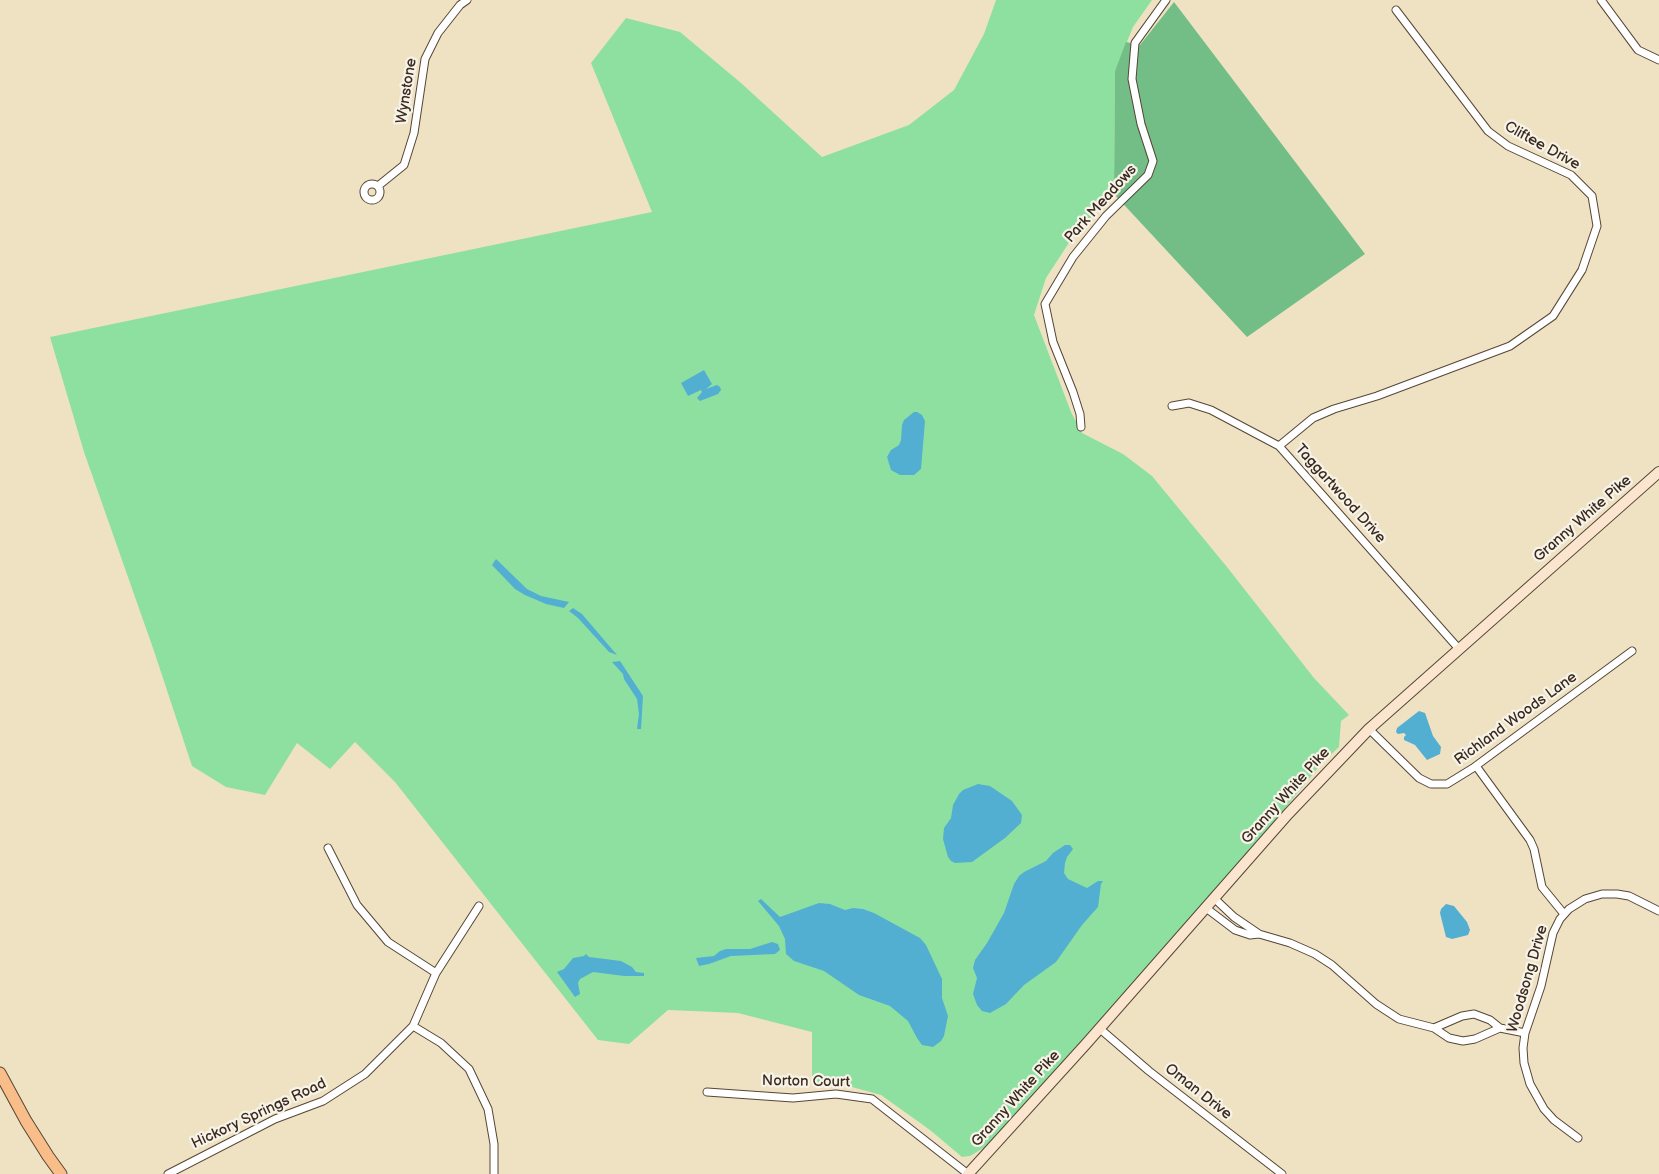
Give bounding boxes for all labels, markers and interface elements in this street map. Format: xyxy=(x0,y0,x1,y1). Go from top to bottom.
street label: Wynstone xyxy=(393,57,421,125)
street label: Cliftee Drive xyxy=(1501,118,1583,174)
street label: Park Meadows xyxy=(1061,161,1141,247)
street label: Taggartwood Drive xyxy=(1291,441,1389,547)
street label: Granny White Pike xyxy=(1530,472,1636,566)
street label: Richland Woods Lane xyxy=(1451,668,1581,770)
street label: Granny White Pike xyxy=(1238,744,1334,848)
street label: Woodsong Drive xyxy=(1504,923,1552,1035)
street label: Granny White Pike xyxy=(968,1047,1064,1151)
street label: Oman Drive xyxy=(1161,1060,1235,1124)
street label: Norton Court xyxy=(762,1072,850,1092)
street label: Hickory Springs Road xyxy=(189,1075,329,1153)

